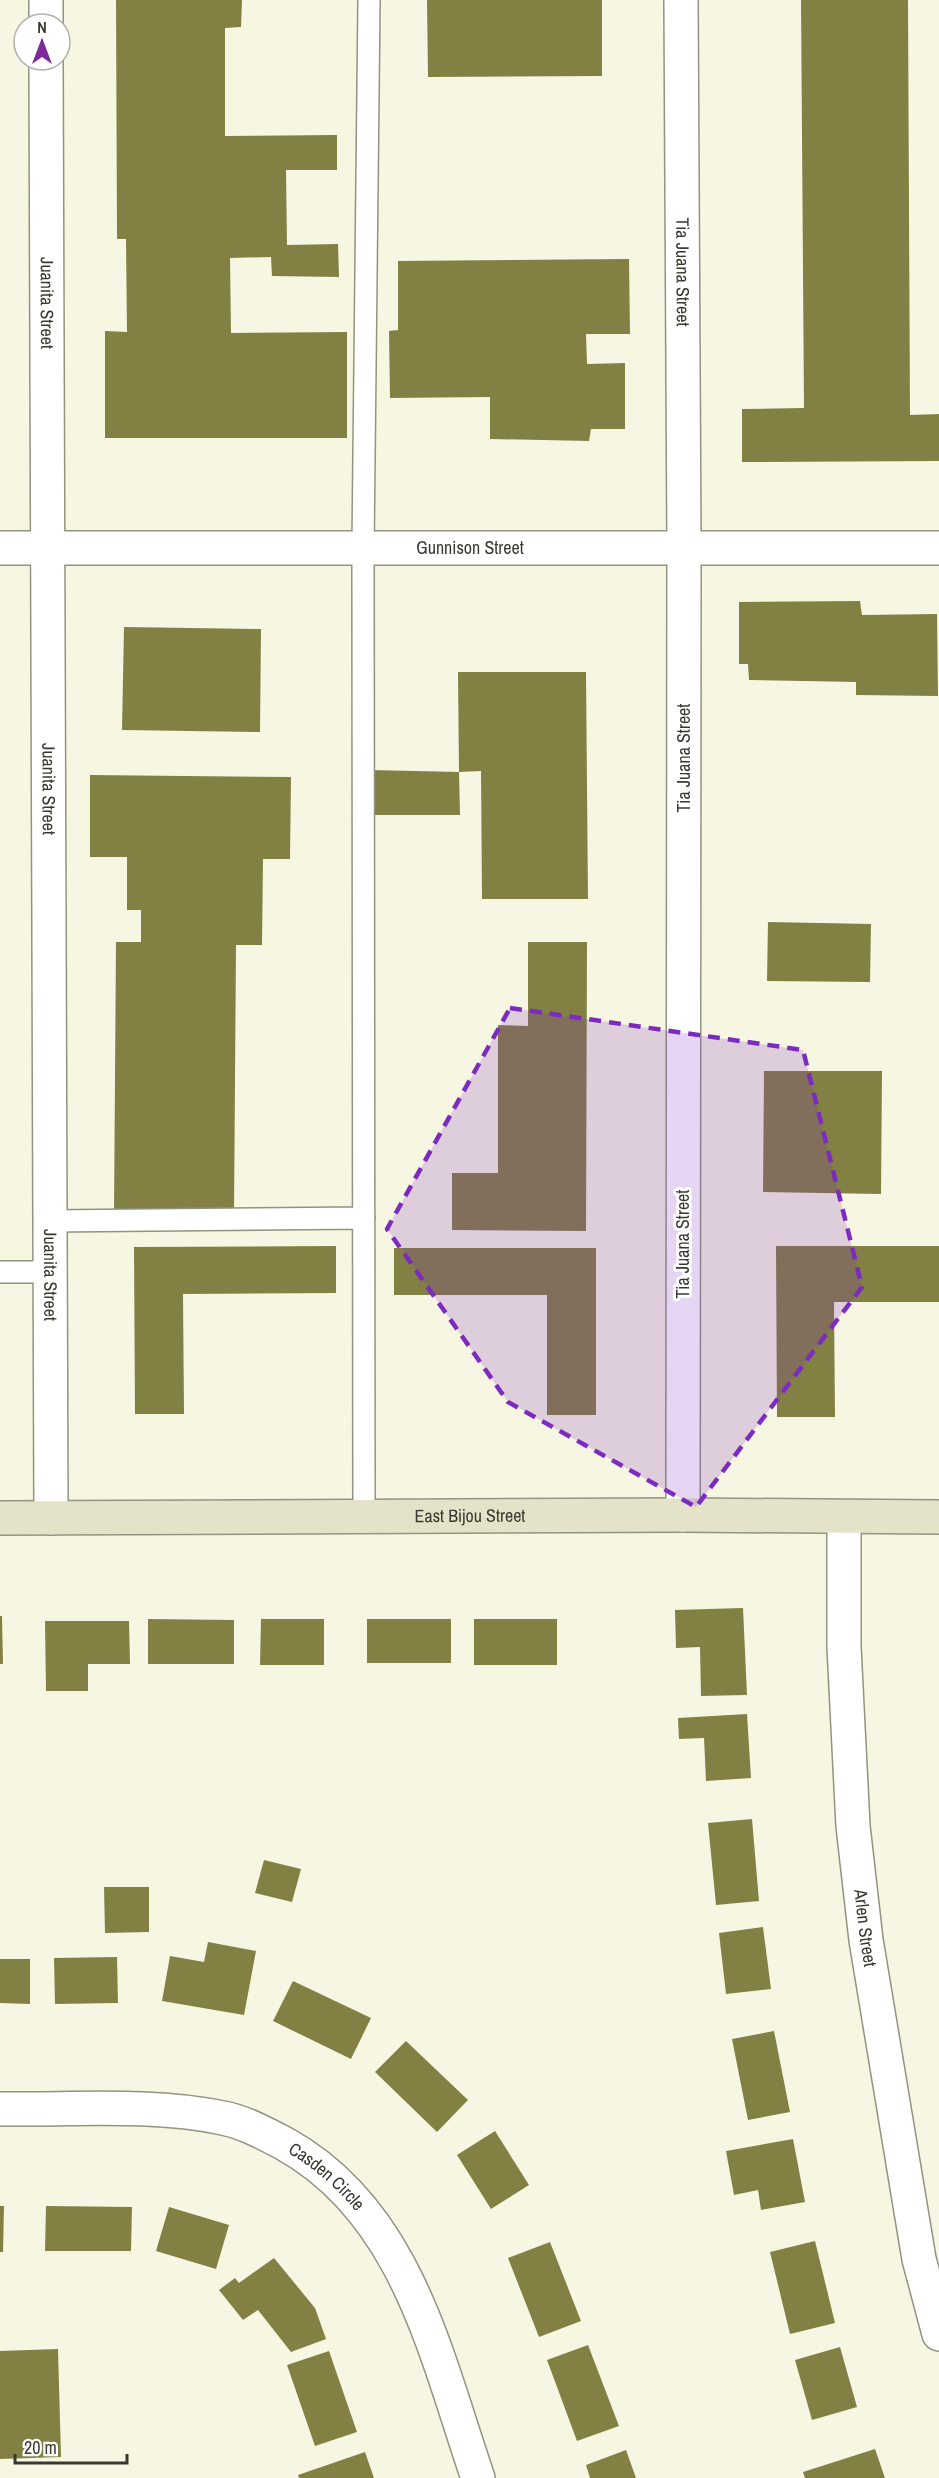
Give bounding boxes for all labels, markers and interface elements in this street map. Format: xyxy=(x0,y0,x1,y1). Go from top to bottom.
north arrow xyxy=(12,12,72,72)
text: N xyxy=(37,16,47,38)
street label: Tia Juana Street xyxy=(670,217,696,327)
street label: Juanita Street xyxy=(35,257,60,349)
street label: Gunnison Street xyxy=(416,535,524,560)
street label: Tia Juana Street xyxy=(671,704,696,812)
street label: Juanita Street xyxy=(36,743,62,835)
street label: Tia Juana Street xyxy=(670,1190,695,1298)
street label: Juanita Street xyxy=(38,1229,63,1321)
street label: East Bijou Street xyxy=(414,1503,526,1528)
street label: Arlen Street xyxy=(848,1887,883,1969)
street label: Casden Circle xyxy=(284,2136,371,2216)
scale bar xyxy=(15,2427,128,2465)
text: 20 m xyxy=(24,2435,57,2460)

